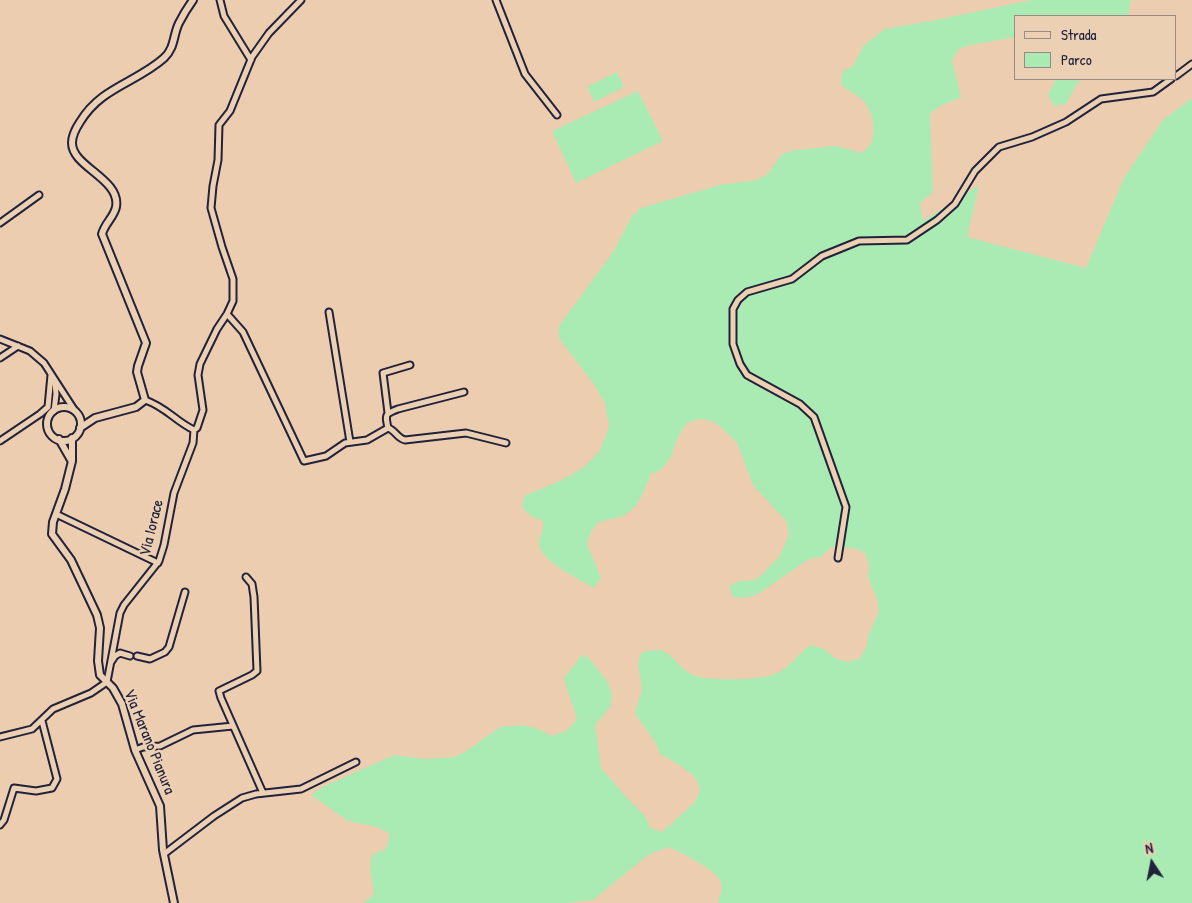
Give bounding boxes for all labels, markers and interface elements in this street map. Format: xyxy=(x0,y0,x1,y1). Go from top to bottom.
legend xyxy=(1014,15,1177,80)
text: Strada xyxy=(1061,24,1096,45)
text: Parco xyxy=(1061,49,1092,70)
street label: Via Iorace xyxy=(136,498,168,558)
street label: Via Marano Pianura xyxy=(119,687,179,797)
north arrow xyxy=(1127,838,1177,888)
text: N xyxy=(1144,838,1155,858)

